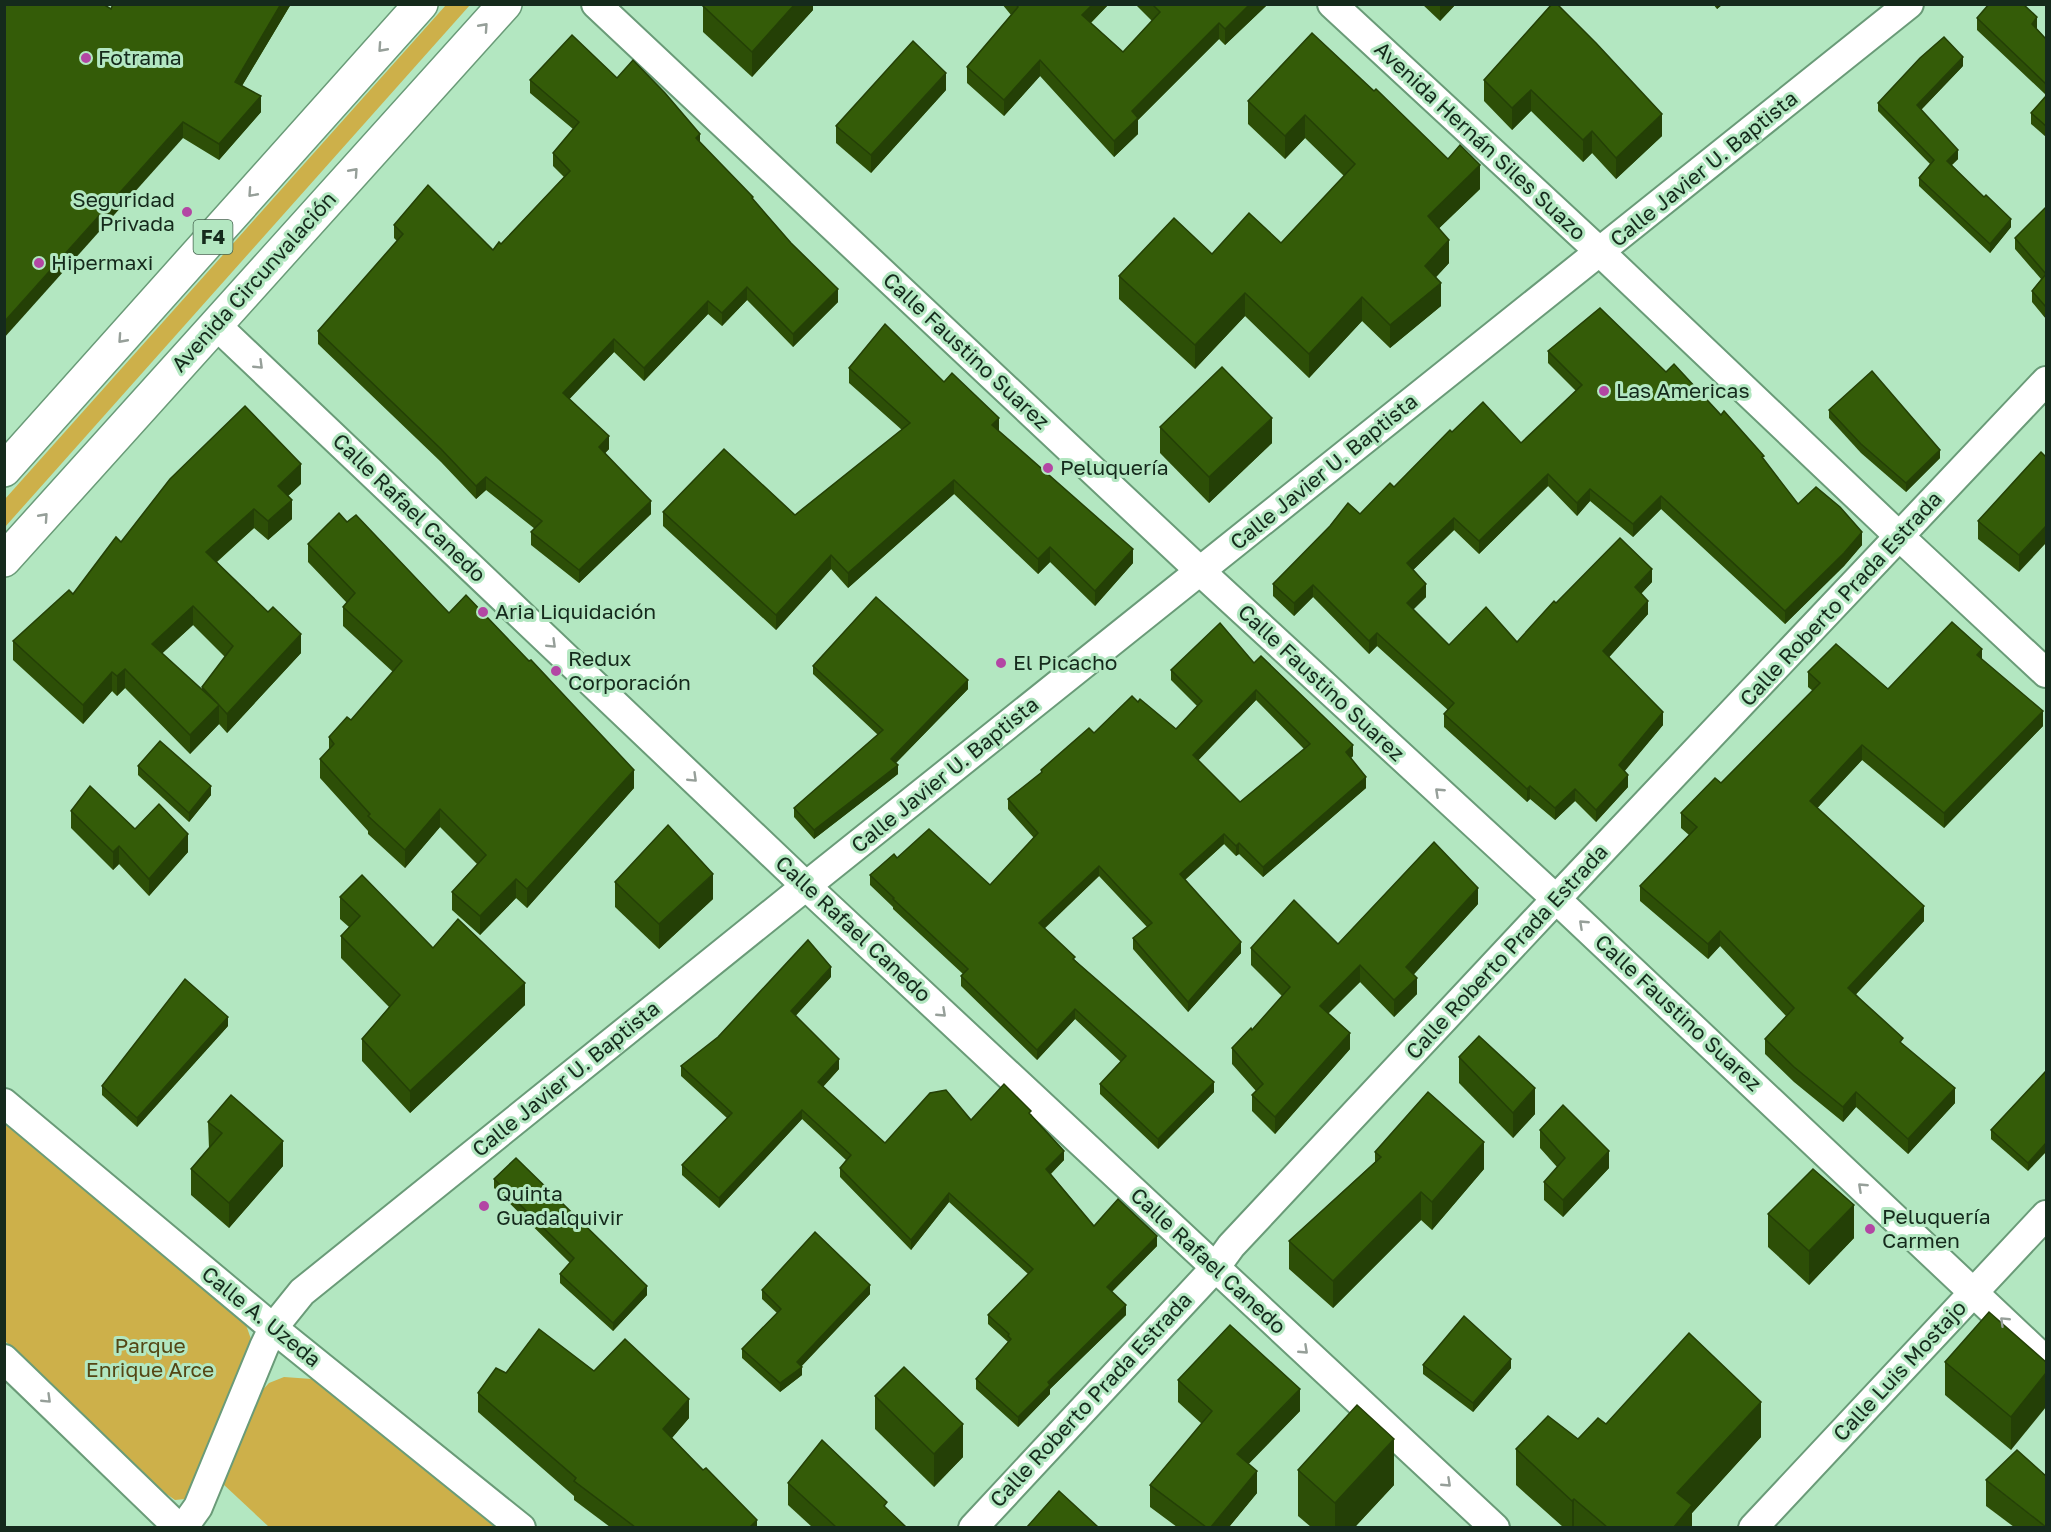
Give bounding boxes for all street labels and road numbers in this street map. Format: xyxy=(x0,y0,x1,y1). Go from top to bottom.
street label: Avenida Hernán Siles Suazo xyxy=(1370,35,1592,245)
street label: Calle Javier U. Baptista xyxy=(1604,85,1802,252)
street label: Avenida Circunvalación xyxy=(165,186,341,377)
road number: F4 xyxy=(194,220,232,254)
street label: Calle Faustino Suarez xyxy=(878,266,1055,434)
street label: Calle Javier U. Baptista xyxy=(1224,388,1422,555)
street label: Calle Rafael Canedo xyxy=(328,428,492,587)
street label: Calle Roberto Prada Estrada xyxy=(1734,486,1947,711)
street label: Calle Faustino Suarez xyxy=(1233,598,1410,766)
street label: Calle Javier U. Baptista xyxy=(845,691,1043,858)
street label: Calle Roberto Prada Estrada xyxy=(1400,839,1613,1064)
street label: Calle Rafael Canedo xyxy=(771,850,937,1007)
street label: Calle Faustino Suarez xyxy=(1590,928,1767,1096)
street label: Calle Javier U. Baptista xyxy=(466,995,664,1162)
street label: Calle Rafael Canedo xyxy=(1126,1182,1292,1339)
street label: Calle A. Uzeda xyxy=(197,1260,326,1372)
street label: Calle Roberto Prada Estrada xyxy=(984,1287,1197,1512)
street label: Calle Luis Mostajo xyxy=(1827,1294,1971,1446)

